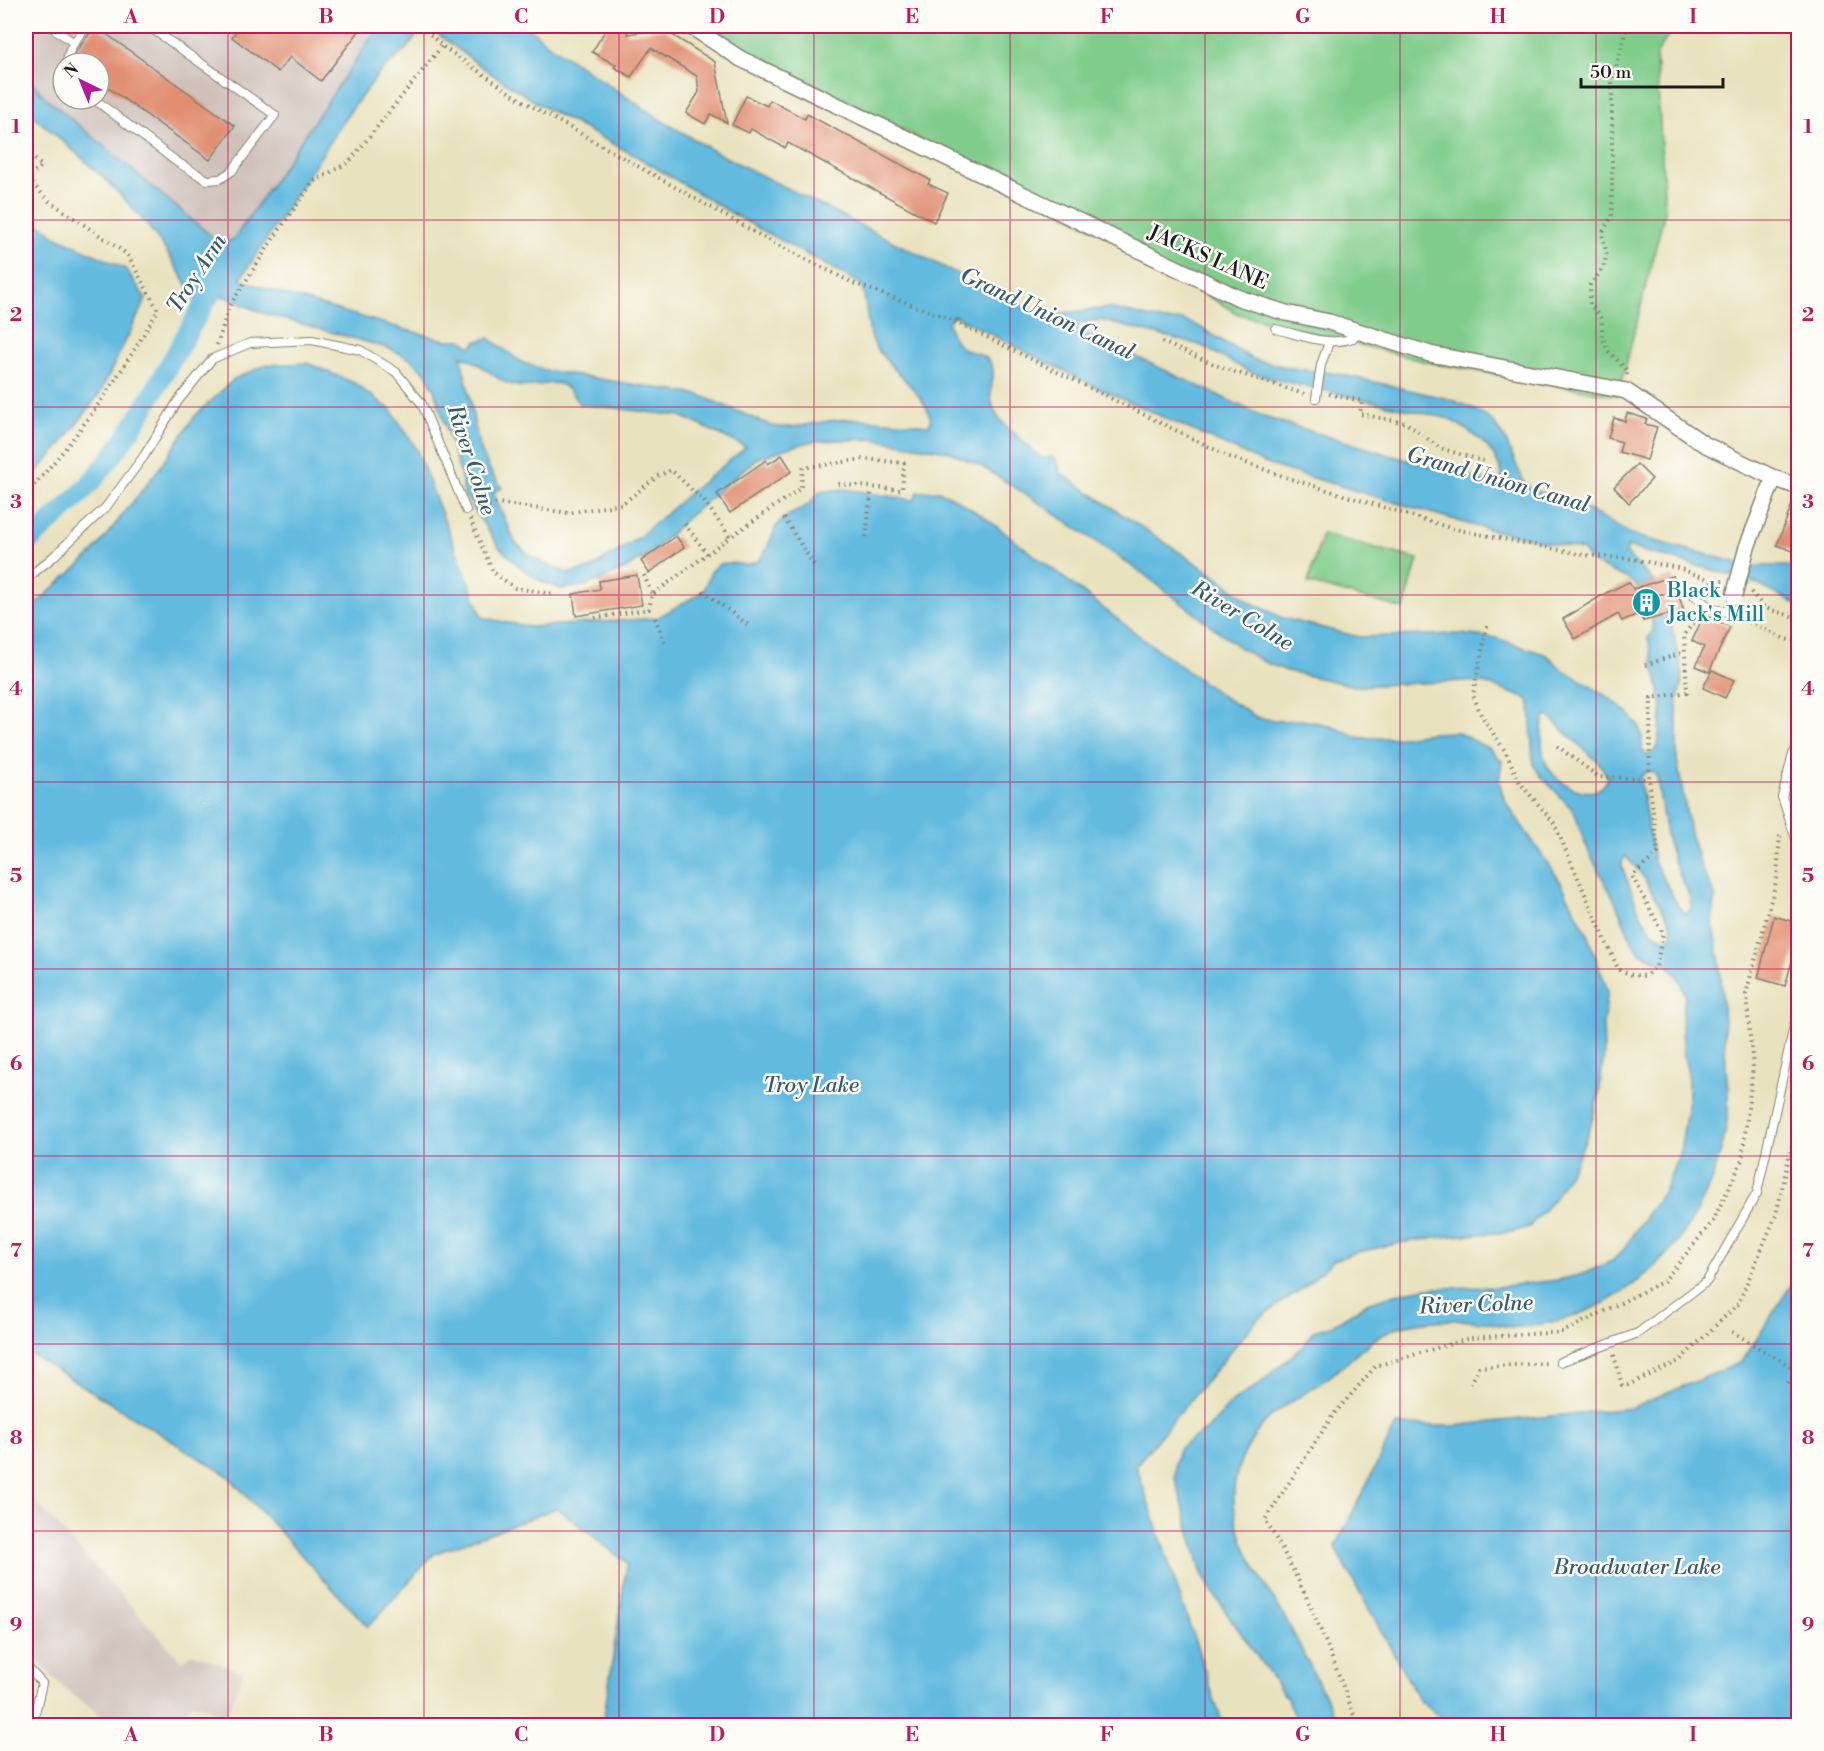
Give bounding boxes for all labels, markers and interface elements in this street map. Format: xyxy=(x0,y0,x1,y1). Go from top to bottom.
text: A xyxy=(123,5,139,30)
text: B xyxy=(318,5,334,30)
text: C xyxy=(514,5,528,30)
text: D xyxy=(709,5,725,30)
text: E xyxy=(905,5,919,30)
text: F xyxy=(1100,5,1114,30)
text: G xyxy=(1295,5,1311,30)
text: H xyxy=(1490,5,1507,30)
text: I xyxy=(1689,5,1697,30)
north arrow xyxy=(51,51,111,111)
scale bar xyxy=(1581,51,1724,89)
text: N xyxy=(60,59,83,82)
text: 50 m xyxy=(1590,61,1632,84)
text: 1 xyxy=(11,115,21,140)
text: 1 xyxy=(1803,115,1813,140)
street label: JACKS LANE xyxy=(1143,220,1272,296)
water label: Troy Arm xyxy=(161,229,233,319)
water label: Grand Union Canal xyxy=(956,262,1138,366)
text: 2 xyxy=(10,303,22,328)
text: 2 xyxy=(1802,303,1814,328)
water label: River Colne xyxy=(440,401,501,518)
water label: Grand Union Canal xyxy=(1403,441,1593,519)
text: 3 xyxy=(10,490,22,515)
text: 3 xyxy=(1802,490,1814,515)
water label: River Colne xyxy=(1185,575,1298,657)
place label: Black Jack's Mill xyxy=(1666,578,1764,628)
building icon: Black Jack's Mill xyxy=(1630,587,1662,619)
text: 4 xyxy=(9,677,23,702)
text: 4 xyxy=(1801,677,1815,702)
text: 5 xyxy=(10,864,22,889)
text: 5 xyxy=(1802,864,1814,889)
text: 6 xyxy=(10,1052,23,1077)
text: 6 xyxy=(1802,1052,1815,1077)
water label: Troy Lake xyxy=(763,1072,859,1099)
text: 7 xyxy=(10,1239,22,1264)
text: 7 xyxy=(1802,1239,1814,1264)
water label: River Colne xyxy=(1418,1290,1533,1321)
text: 8 xyxy=(10,1426,23,1451)
text: 8 xyxy=(1802,1426,1815,1451)
water label: Broadwater Lake xyxy=(1552,1554,1721,1581)
text: 9 xyxy=(10,1613,22,1638)
text: 9 xyxy=(1802,1613,1814,1638)
text: A xyxy=(123,1723,139,1748)
text: B xyxy=(318,1723,334,1748)
text: C xyxy=(514,1723,528,1748)
text: D xyxy=(709,1723,725,1748)
text: E xyxy=(905,1723,919,1748)
text: F xyxy=(1100,1723,1114,1748)
text: G xyxy=(1295,1723,1311,1748)
text: H xyxy=(1490,1723,1507,1748)
text: I xyxy=(1689,1723,1697,1748)

